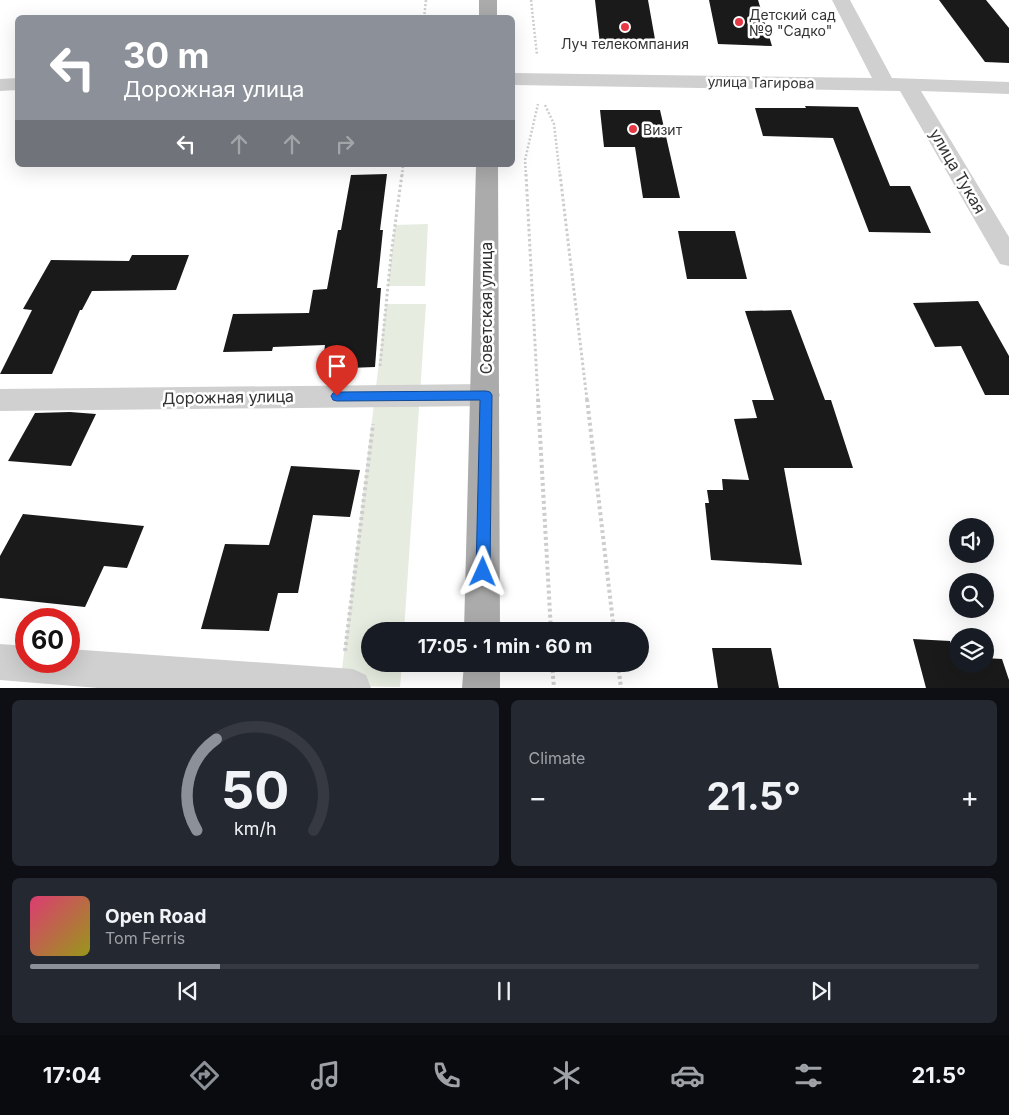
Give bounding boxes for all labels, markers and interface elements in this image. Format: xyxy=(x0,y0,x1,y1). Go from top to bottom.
place label: Детский сад №9 "Садко" xyxy=(749,6,836,39)
marker: Детский сад №9 "Садко" xyxy=(733,16,745,28)
marker: Луч телекомпания xyxy=(619,21,631,33)
text: 30 m xyxy=(123,34,209,76)
icon: left xyxy=(40,35,105,100)
place label: Луч телекомпания xyxy=(561,35,689,52)
street label: улица Тагирова xyxy=(707,73,815,91)
text: Дорожная улица xyxy=(123,76,304,102)
place label: Визит xyxy=(643,121,683,138)
marker: Визит xyxy=(627,123,639,135)
street label: улица Тукая xyxy=(926,125,990,217)
icon: left xyxy=(172,130,200,158)
icon: ahead xyxy=(225,130,253,158)
icon: ahead xyxy=(278,130,306,158)
icon: right xyxy=(331,130,359,158)
street label: Советская улица xyxy=(476,242,496,374)
pin xyxy=(316,345,358,396)
icon: arrive xyxy=(323,352,351,380)
street label: Дорожная улица xyxy=(162,386,294,408)
map controls xyxy=(949,518,994,673)
button: sound xyxy=(949,518,994,563)
position arrow xyxy=(456,545,508,597)
button: search xyxy=(949,573,994,618)
speed limit sign: 60 xyxy=(15,608,80,673)
button: layers xyxy=(949,628,994,673)
text: 17:05 · 1 min · 60 m xyxy=(418,635,592,658)
text: Climate xyxy=(529,748,585,768)
text: 50 xyxy=(221,759,289,822)
text: 21.5° xyxy=(707,773,801,819)
text: − xyxy=(529,780,547,814)
text: + xyxy=(960,780,979,814)
text: km/h xyxy=(234,818,276,839)
text: Open Road xyxy=(105,905,206,928)
text: Tom Ferris xyxy=(105,928,185,948)
icon: previous xyxy=(174,977,202,1005)
icon: pause xyxy=(490,977,518,1005)
icon: next xyxy=(807,977,835,1005)
icon: directions xyxy=(187,1058,222,1093)
icon: music xyxy=(308,1058,343,1093)
icon: phone xyxy=(429,1058,464,1093)
icon: climate xyxy=(549,1058,584,1093)
icon: car xyxy=(670,1058,705,1093)
icon: filters xyxy=(791,1058,826,1093)
text: 17:04 xyxy=(43,1062,101,1088)
text: 21.5° xyxy=(912,1062,966,1088)

